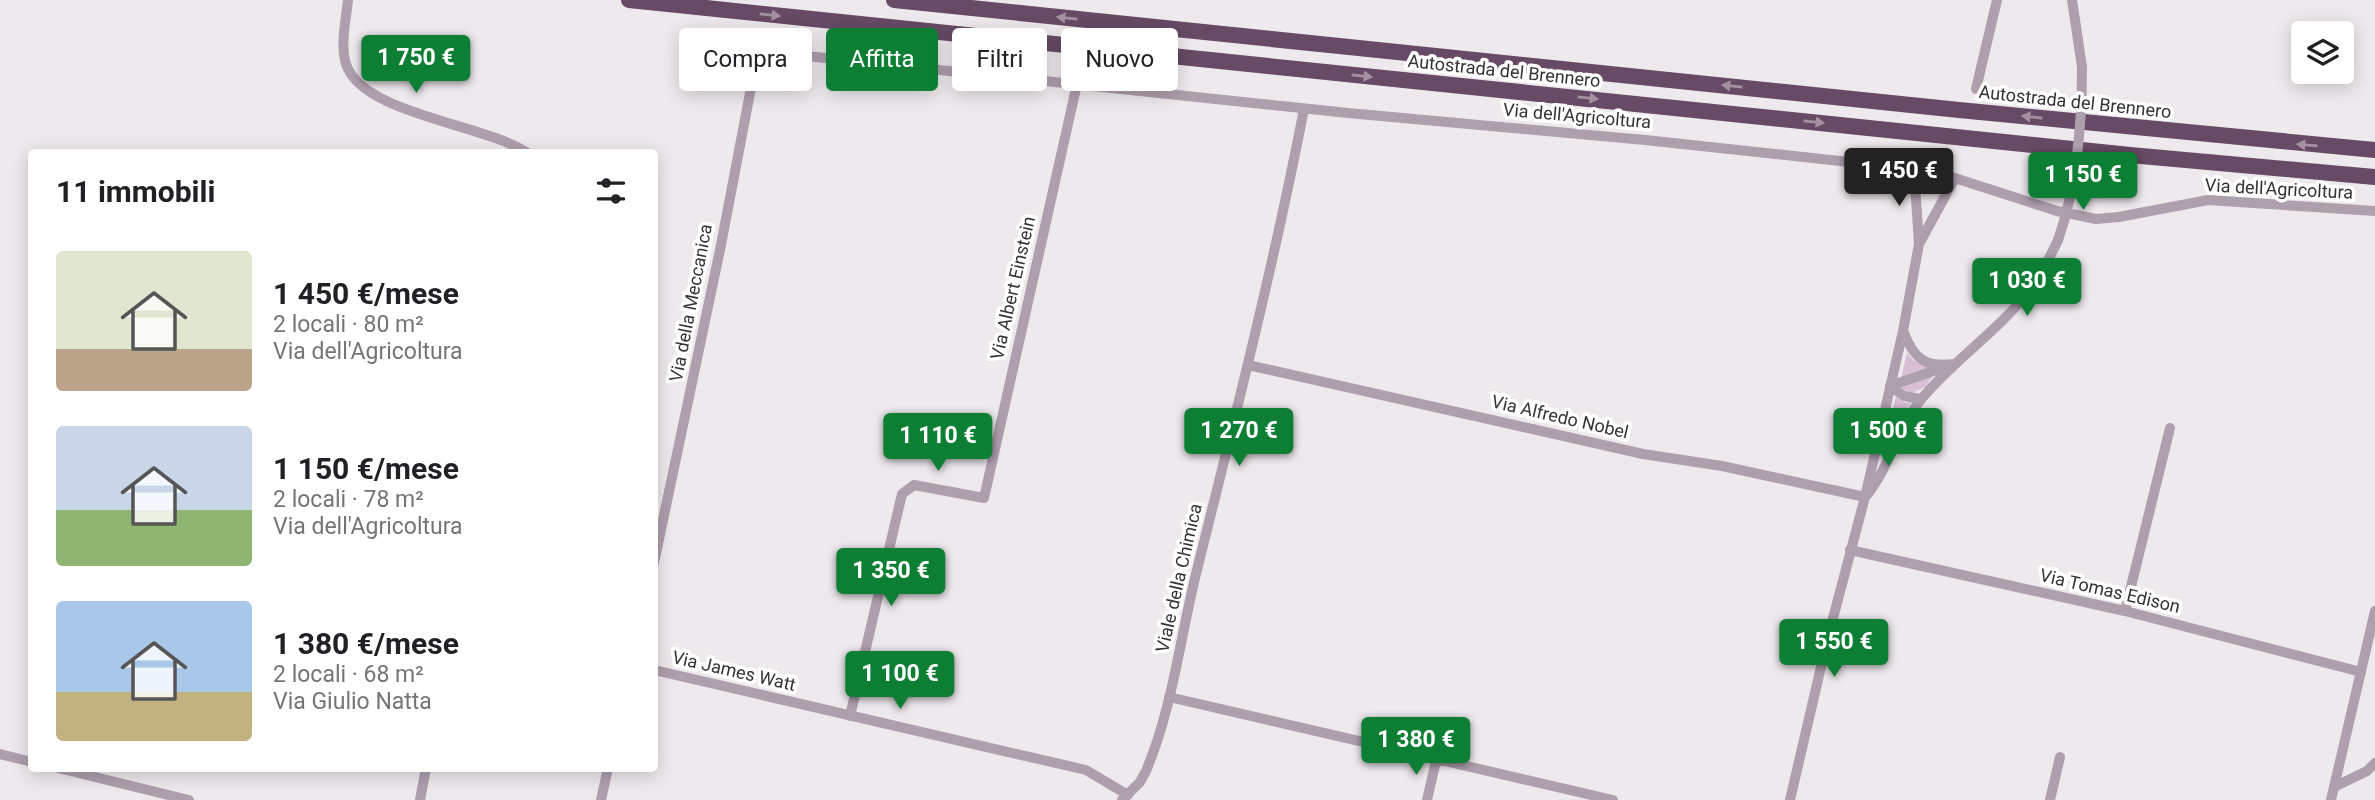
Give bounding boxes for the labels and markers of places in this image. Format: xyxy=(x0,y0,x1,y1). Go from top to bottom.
pin: 1 750 € xyxy=(351,36,481,95)
pin: 1 450 € xyxy=(1834,148,1964,208)
pin: 1 150 € xyxy=(2018,152,2148,212)
pin: 1 030 € xyxy=(1962,258,2092,318)
pin: 1 270 € xyxy=(1174,408,1304,468)
pin: 1 500 € xyxy=(1823,408,1953,468)
pin: 1 110 € xyxy=(873,414,1003,473)
pin: 1 350 € xyxy=(826,548,956,608)
pin: 1 550 € xyxy=(1769,620,1899,679)
pin: 1 100 € xyxy=(835,652,965,711)
pin: 1 380 € xyxy=(1351,718,1481,777)

